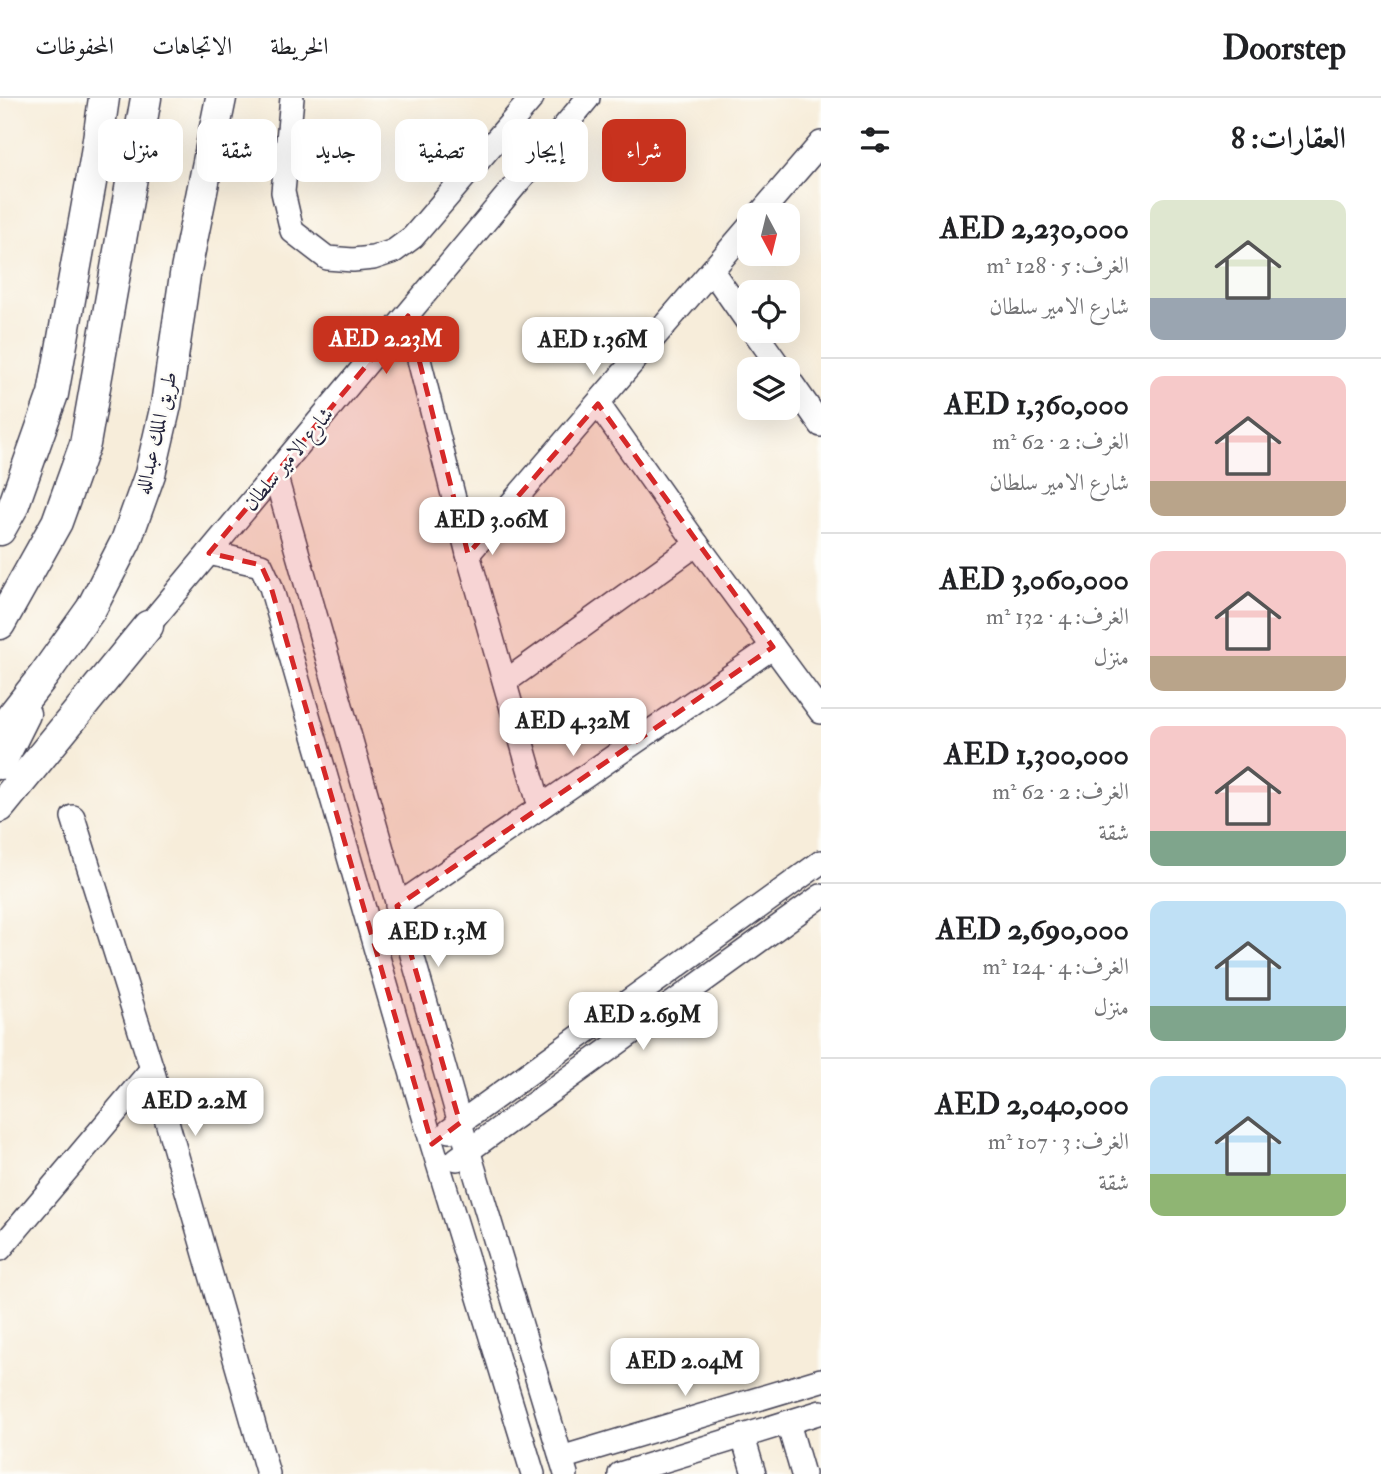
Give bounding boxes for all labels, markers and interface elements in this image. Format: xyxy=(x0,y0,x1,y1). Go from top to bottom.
text: Doorstep xyxy=(1223,28,1346,69)
text: المحفوظات xyxy=(35,31,114,62)
text: الاتجاهات xyxy=(152,31,232,62)
text: الخريطة xyxy=(270,31,329,62)
chip: منزل xyxy=(98,119,183,182)
chip: شقة xyxy=(197,119,277,182)
chip: جديد xyxy=(291,119,381,182)
chip: تصفية xyxy=(395,119,488,182)
chip: إيجار xyxy=(502,119,588,182)
chip: شراء xyxy=(602,119,686,182)
text: العقارات: 8 xyxy=(1231,120,1346,157)
icon: filters xyxy=(856,121,894,159)
north arrow xyxy=(737,203,800,266)
map controls xyxy=(737,203,800,420)
text: AED 2,230,000 xyxy=(940,210,1129,247)
icon: home xyxy=(1206,228,1290,312)
text: الغرف: 5 · 128 m² xyxy=(986,251,1129,280)
button: locate xyxy=(737,280,800,343)
text: شارع الامير سلطان xyxy=(989,292,1129,321)
pin: AED 2.23M xyxy=(306,316,466,376)
pin: AED 1.36M xyxy=(513,317,673,377)
text: AED 2.23M xyxy=(329,324,443,353)
text: AED 1.36M xyxy=(538,325,648,354)
button: layers xyxy=(737,357,800,420)
street label: طريق الملك عبدالله xyxy=(129,369,184,497)
text: AED 1,360,000 xyxy=(944,386,1129,423)
street label: شارع الامير سلطان xyxy=(237,402,343,519)
icon: home xyxy=(1206,404,1290,488)
text: الغرف: 2 · 62 m² xyxy=(992,427,1129,456)
text: شارع الامير سلطان xyxy=(989,468,1129,497)
pin: AED 3.06M xyxy=(412,498,572,557)
text: AED 3.06M xyxy=(435,505,549,534)
text: AED 3,060,000 xyxy=(940,561,1129,598)
icon: home xyxy=(1206,579,1290,663)
text: الغرف: 4 · 132 m² xyxy=(986,602,1129,631)
text: منزل xyxy=(1094,643,1129,672)
pin: AED 4.32M xyxy=(493,698,653,758)
text: AED 4.32M xyxy=(516,706,630,735)
text: AED 1,300,000 xyxy=(944,736,1129,773)
icon: home xyxy=(1206,754,1290,838)
text: الغرف: 2 · 62 m² xyxy=(992,777,1129,806)
text: شقة xyxy=(1099,818,1129,847)
pin: AED 1.3M xyxy=(366,910,510,969)
text: AED 2,690,000 xyxy=(936,911,1129,948)
text: AED 1.3M xyxy=(389,917,487,946)
icon: home xyxy=(1206,929,1290,1013)
text: الغرف: 4 · 124 m² xyxy=(982,952,1129,981)
pin: AED 2.69M xyxy=(563,992,723,1052)
text: منزل xyxy=(1094,993,1129,1022)
text: AED 2.69M xyxy=(585,1000,701,1029)
pin: AED 2.2M xyxy=(123,1079,267,1138)
text: AED 2.2M xyxy=(143,1086,247,1115)
text: AED 2,040,000 xyxy=(935,1086,1129,1123)
icon: home xyxy=(1206,1104,1290,1188)
text: الغرف: 3 · 107 m² xyxy=(988,1127,1129,1156)
text: شقة xyxy=(1099,1168,1129,1197)
pin: AED 2.04M xyxy=(605,1338,765,1398)
text: AED 2.04M xyxy=(626,1346,744,1375)

